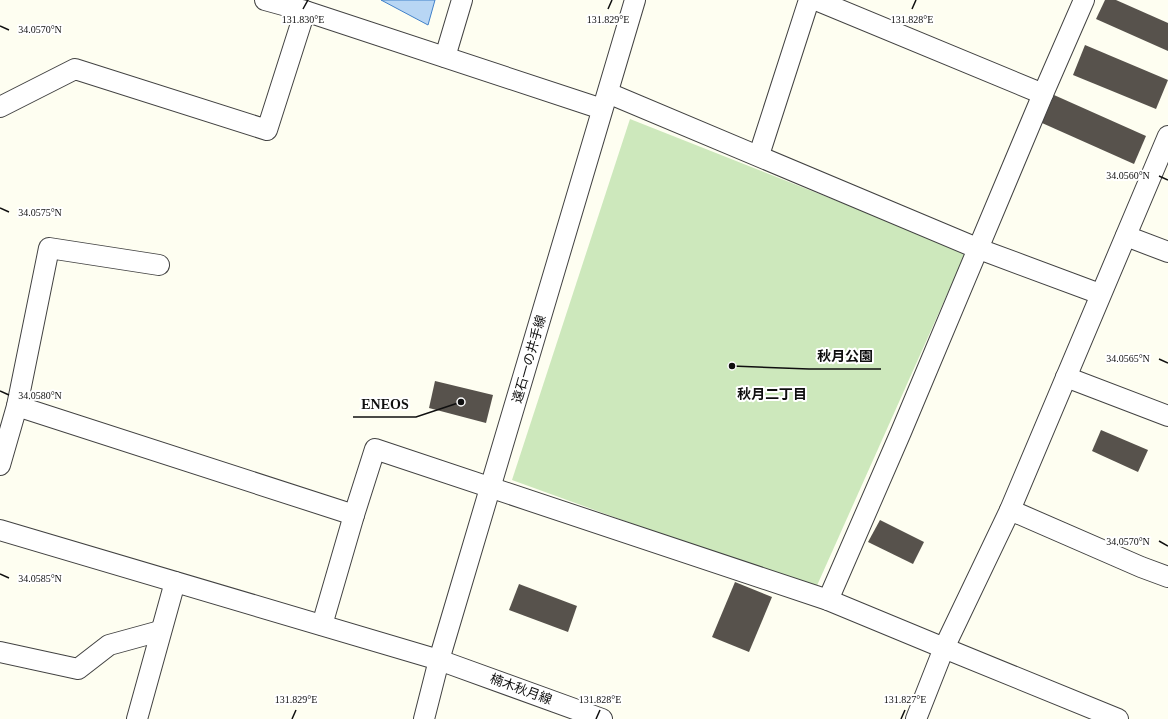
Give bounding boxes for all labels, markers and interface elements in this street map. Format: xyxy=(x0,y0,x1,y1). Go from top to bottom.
text: 131.830°E xyxy=(282,14,324,25)
text: 131.829°E xyxy=(587,14,629,25)
text: 131.828°E xyxy=(891,14,933,25)
text: 34.0570°N xyxy=(18,24,62,35)
text: 34.0560°N xyxy=(1106,170,1150,181)
text: 34.0575°N xyxy=(18,207,62,218)
street label: 遠石一の井手線 xyxy=(509,313,549,405)
callout: 秋月公園 xyxy=(809,343,881,369)
text: 秋月公園 xyxy=(817,349,873,364)
text: 34.0565°N xyxy=(1106,353,1150,364)
district label: 秋月二丁目 xyxy=(737,387,807,402)
text: 34.0580°N xyxy=(18,390,62,401)
callout: ENEOS xyxy=(353,391,416,417)
text: ENEOS xyxy=(361,397,409,412)
text: 34.0570°N xyxy=(1106,536,1150,547)
text: 34.0585°N xyxy=(18,573,62,584)
street label: 楠木秋月線 xyxy=(488,671,554,707)
text: 131.829°E xyxy=(275,694,317,705)
text: 131.828°E xyxy=(579,694,621,705)
text: 131.827°E xyxy=(884,694,926,705)

